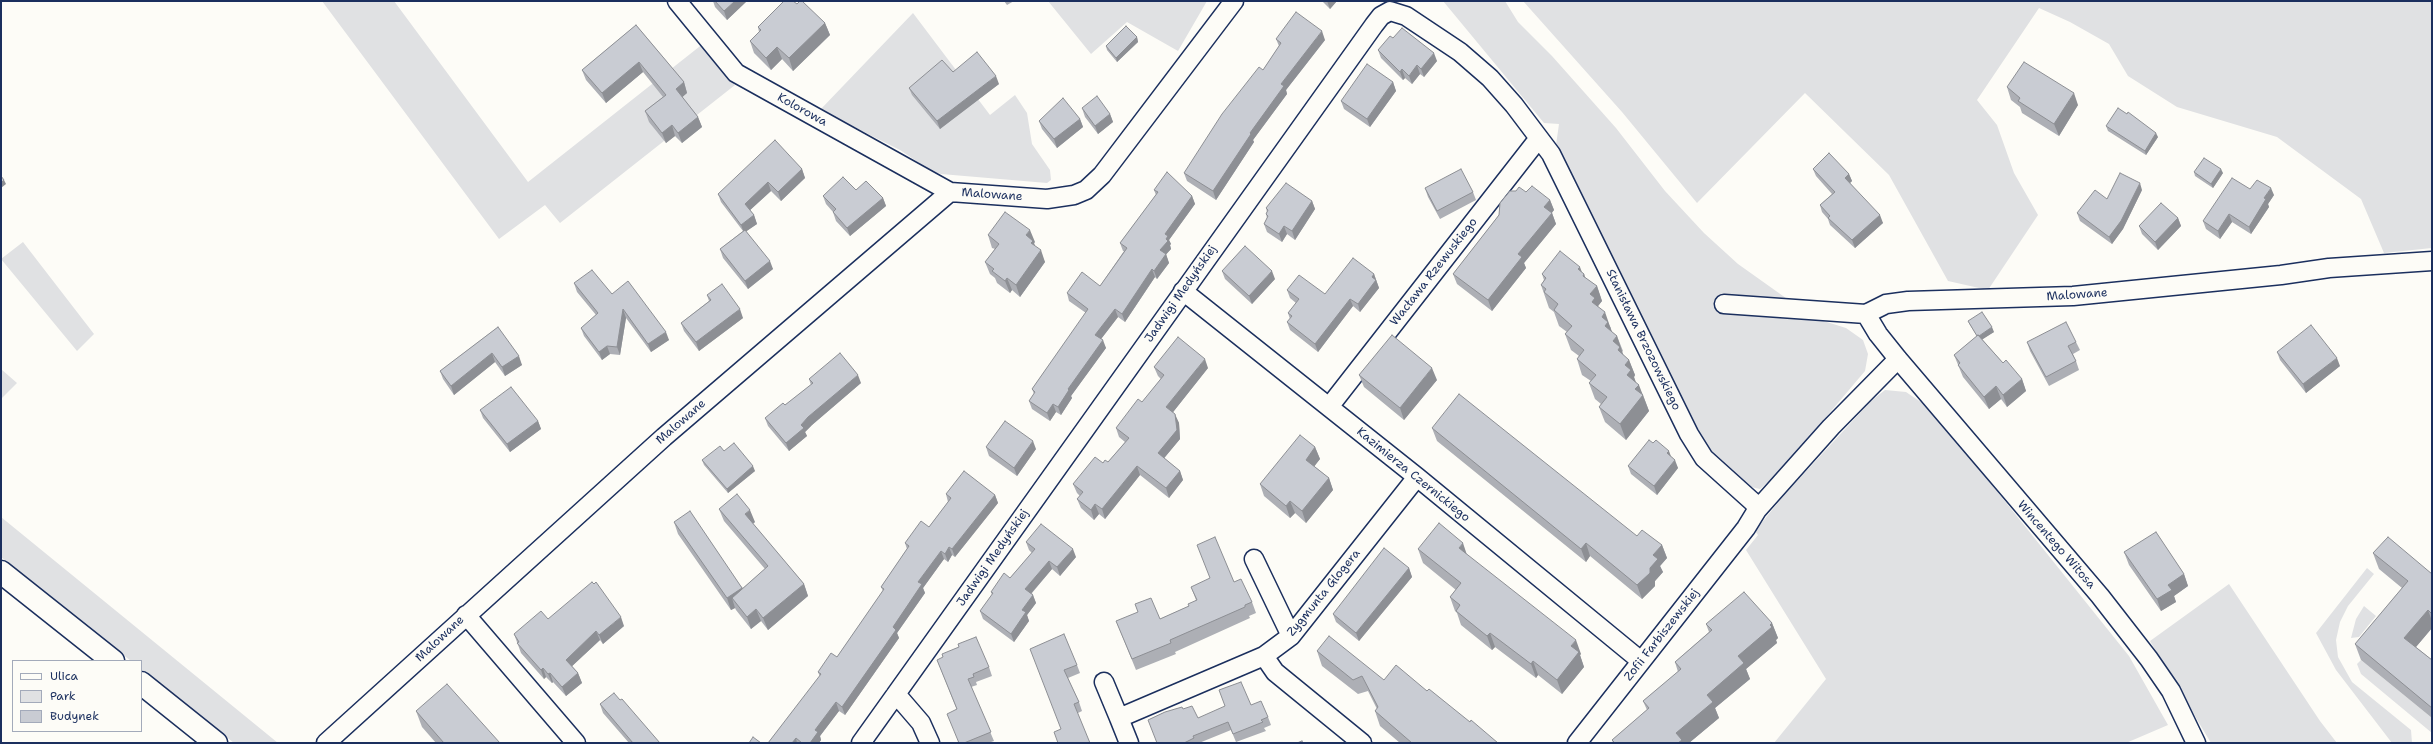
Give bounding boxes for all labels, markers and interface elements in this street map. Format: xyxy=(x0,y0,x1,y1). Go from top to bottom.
street label: Kolorowa xyxy=(774,90,830,130)
street label: Malowane xyxy=(961,186,1023,204)
street label: Wacława Rzewuskiego xyxy=(1387,215,1481,329)
street label: Jadwigi Medyńskiej xyxy=(1142,243,1220,345)
street label: Stanisława Brzozowskiego xyxy=(1603,267,1683,413)
street label: Malowane xyxy=(2046,286,2108,304)
street label: Malowane xyxy=(653,396,709,448)
street label: Kazimierza Czernickiego xyxy=(1353,425,1473,525)
street label: Wincentego Witosa xyxy=(2014,498,2098,592)
street label: Jadwigi Medyńskiej xyxy=(954,507,1032,609)
street label: Zygmunta Glogera xyxy=(1284,547,1364,639)
street label: Zofii Farbiszewskiej xyxy=(1622,586,1702,684)
street label: Malowane xyxy=(413,613,467,665)
legend xyxy=(12,660,142,732)
text: Ulica xyxy=(50,668,78,684)
text: Park xyxy=(50,688,76,704)
text: Budynek xyxy=(50,708,99,724)

